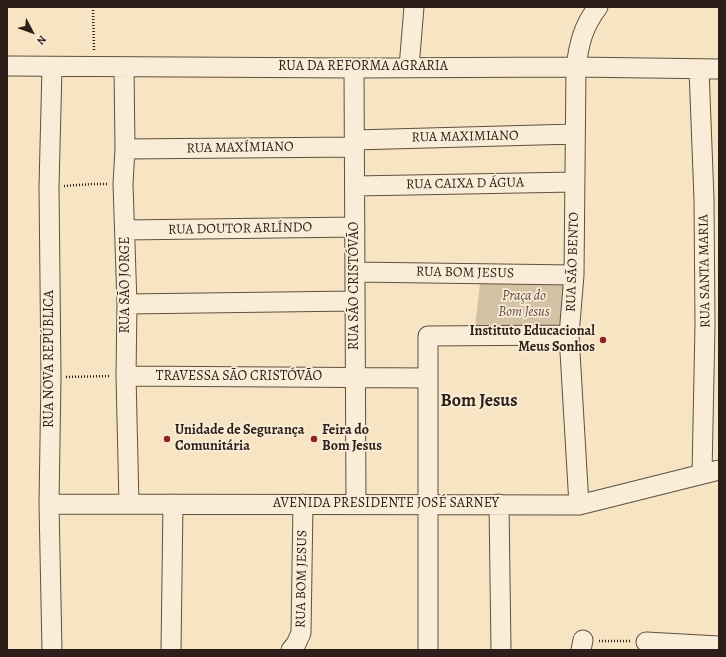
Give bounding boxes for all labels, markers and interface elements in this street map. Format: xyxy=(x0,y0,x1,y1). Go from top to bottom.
north arrow xyxy=(12,12,52,52)
text: N xyxy=(33,32,50,48)
street label: RUA DA REFORMA AGRARIA xyxy=(278,59,448,75)
street label: RUA MAXIMIANO xyxy=(411,128,519,146)
street label: RUA MAXÍMIANO xyxy=(186,139,294,157)
street label: RUA CAIXA D ÁGUA xyxy=(406,175,524,193)
street label: RUA SÃO BENTO xyxy=(563,212,583,312)
street label: RUA SANTA MARIA xyxy=(696,214,714,328)
street label: RUA DOUTOR ARLÍNDO xyxy=(168,219,312,239)
street label: RUA SÃO CRISTÓVÃO xyxy=(347,222,363,350)
street label: RUA SÃO JORGE xyxy=(118,237,134,333)
street label: RUA BOM JESUS xyxy=(416,264,514,282)
park label: Praça do Bom Jesus xyxy=(498,289,550,322)
street label: RUA NOVA REPÚBLICA xyxy=(42,290,58,428)
place label: Instituto Educacional Meus Sonhos xyxy=(469,324,595,356)
marker: Instituto Educacional Meus Sonhos xyxy=(598,335,608,345)
street label: TRAVESSA SÃO CRISTÓVÃO xyxy=(156,369,322,385)
district label: Bom Jesus xyxy=(441,391,517,413)
place label: Unidade de Segurança Comunitária xyxy=(175,423,304,456)
place label: Feira do Bom Jesus xyxy=(322,423,382,456)
marker: Unidade de Segurança Comunitária xyxy=(162,434,172,444)
marker: Feira do Bom Jesus xyxy=(309,434,319,444)
street label: AVENIDA PRESIDENTE JOSÉ SARNEY xyxy=(273,496,499,512)
street label: RUA BOM JESUS xyxy=(293,530,311,628)

